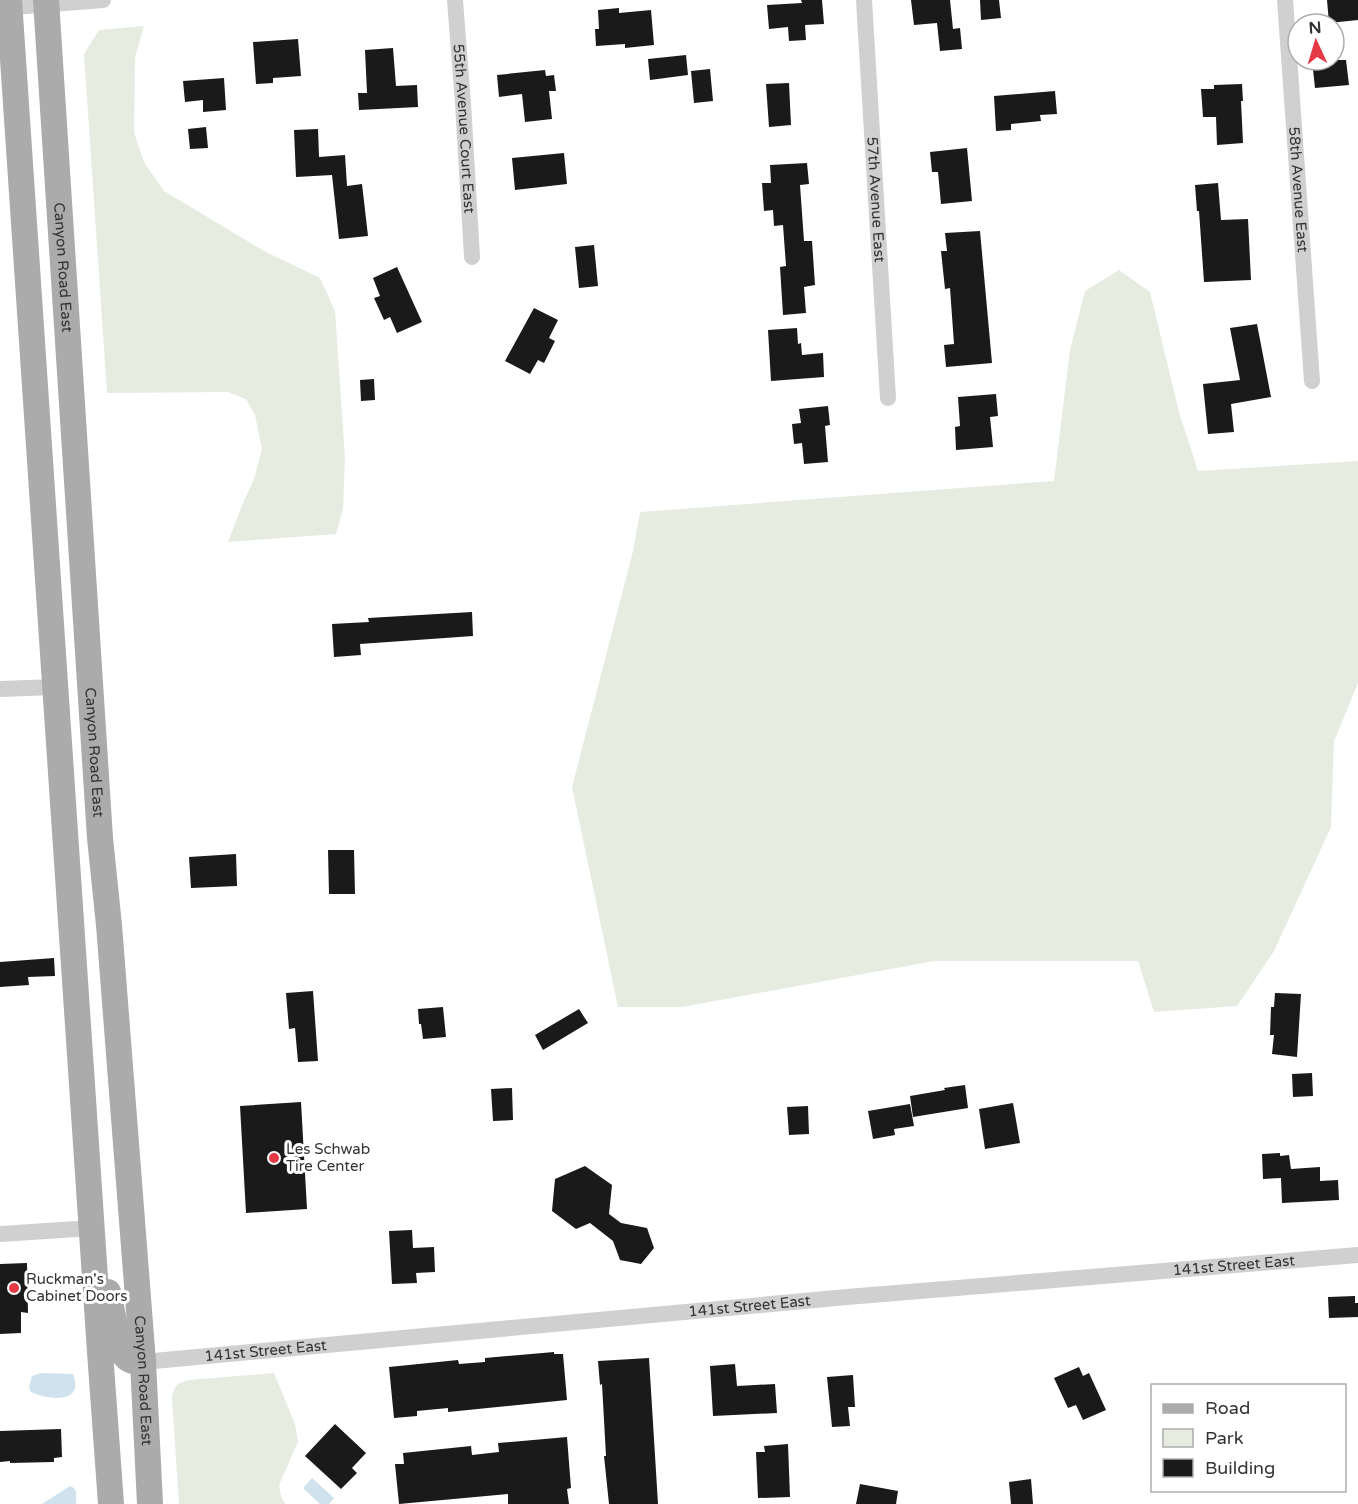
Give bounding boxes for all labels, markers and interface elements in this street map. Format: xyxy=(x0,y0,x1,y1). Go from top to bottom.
north arrow xyxy=(1286,12,1346,72)
text: N xyxy=(1308,18,1322,38)
street label: 55th Avenue Court East xyxy=(449,43,478,214)
street label: 58th Avenue East xyxy=(1285,126,1312,253)
street label: 57th Avenue East xyxy=(863,136,889,263)
street label: Canyon Road East xyxy=(50,202,76,333)
street label: Canyon Road East xyxy=(81,687,108,818)
place label: Les Schwab Tire Center xyxy=(286,1140,370,1175)
marker: Les Schwab Tire Center xyxy=(267,1151,281,1165)
street label: 141st Street East xyxy=(1172,1251,1296,1279)
place label: Ruckman's Cabinet Doors xyxy=(26,1270,127,1305)
marker: Ruckman's Cabinet Doors xyxy=(7,1281,21,1295)
street label: 141st Street East xyxy=(688,1291,812,1321)
street label: Canyon Road East xyxy=(130,1315,156,1446)
street label: 141st Street East xyxy=(204,1336,328,1365)
legend xyxy=(1151,1384,1346,1492)
text: Road xyxy=(1205,1397,1250,1419)
text: Park xyxy=(1205,1427,1244,1449)
text: Building xyxy=(1205,1457,1275,1479)

